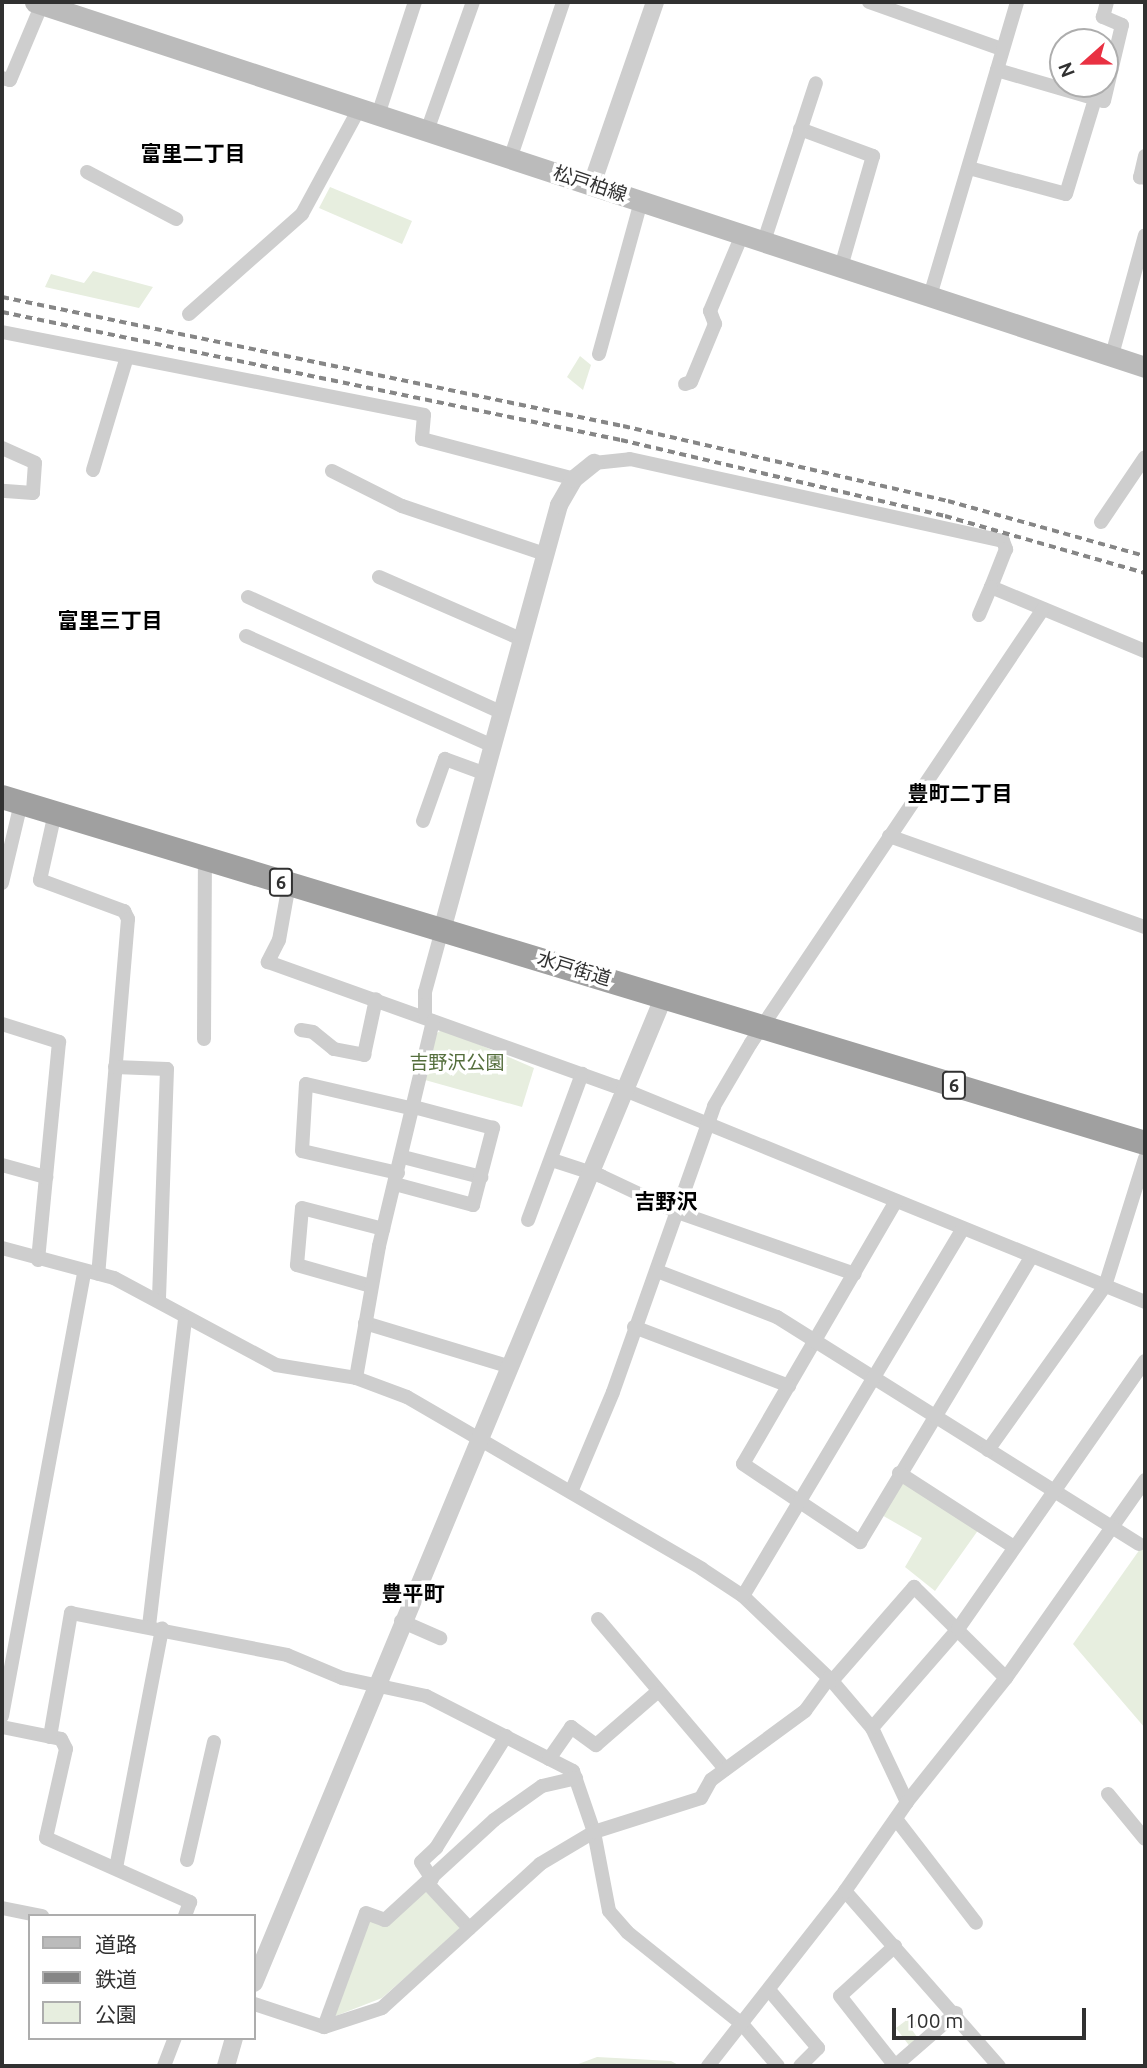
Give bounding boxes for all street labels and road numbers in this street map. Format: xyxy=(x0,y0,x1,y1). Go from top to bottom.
street label: 松戸柏線 xyxy=(550,161,630,207)
road number: 6 xyxy=(269,868,293,897)
street label: 水戸街道 xyxy=(534,947,614,991)
road number: 6 xyxy=(942,1070,966,1100)

